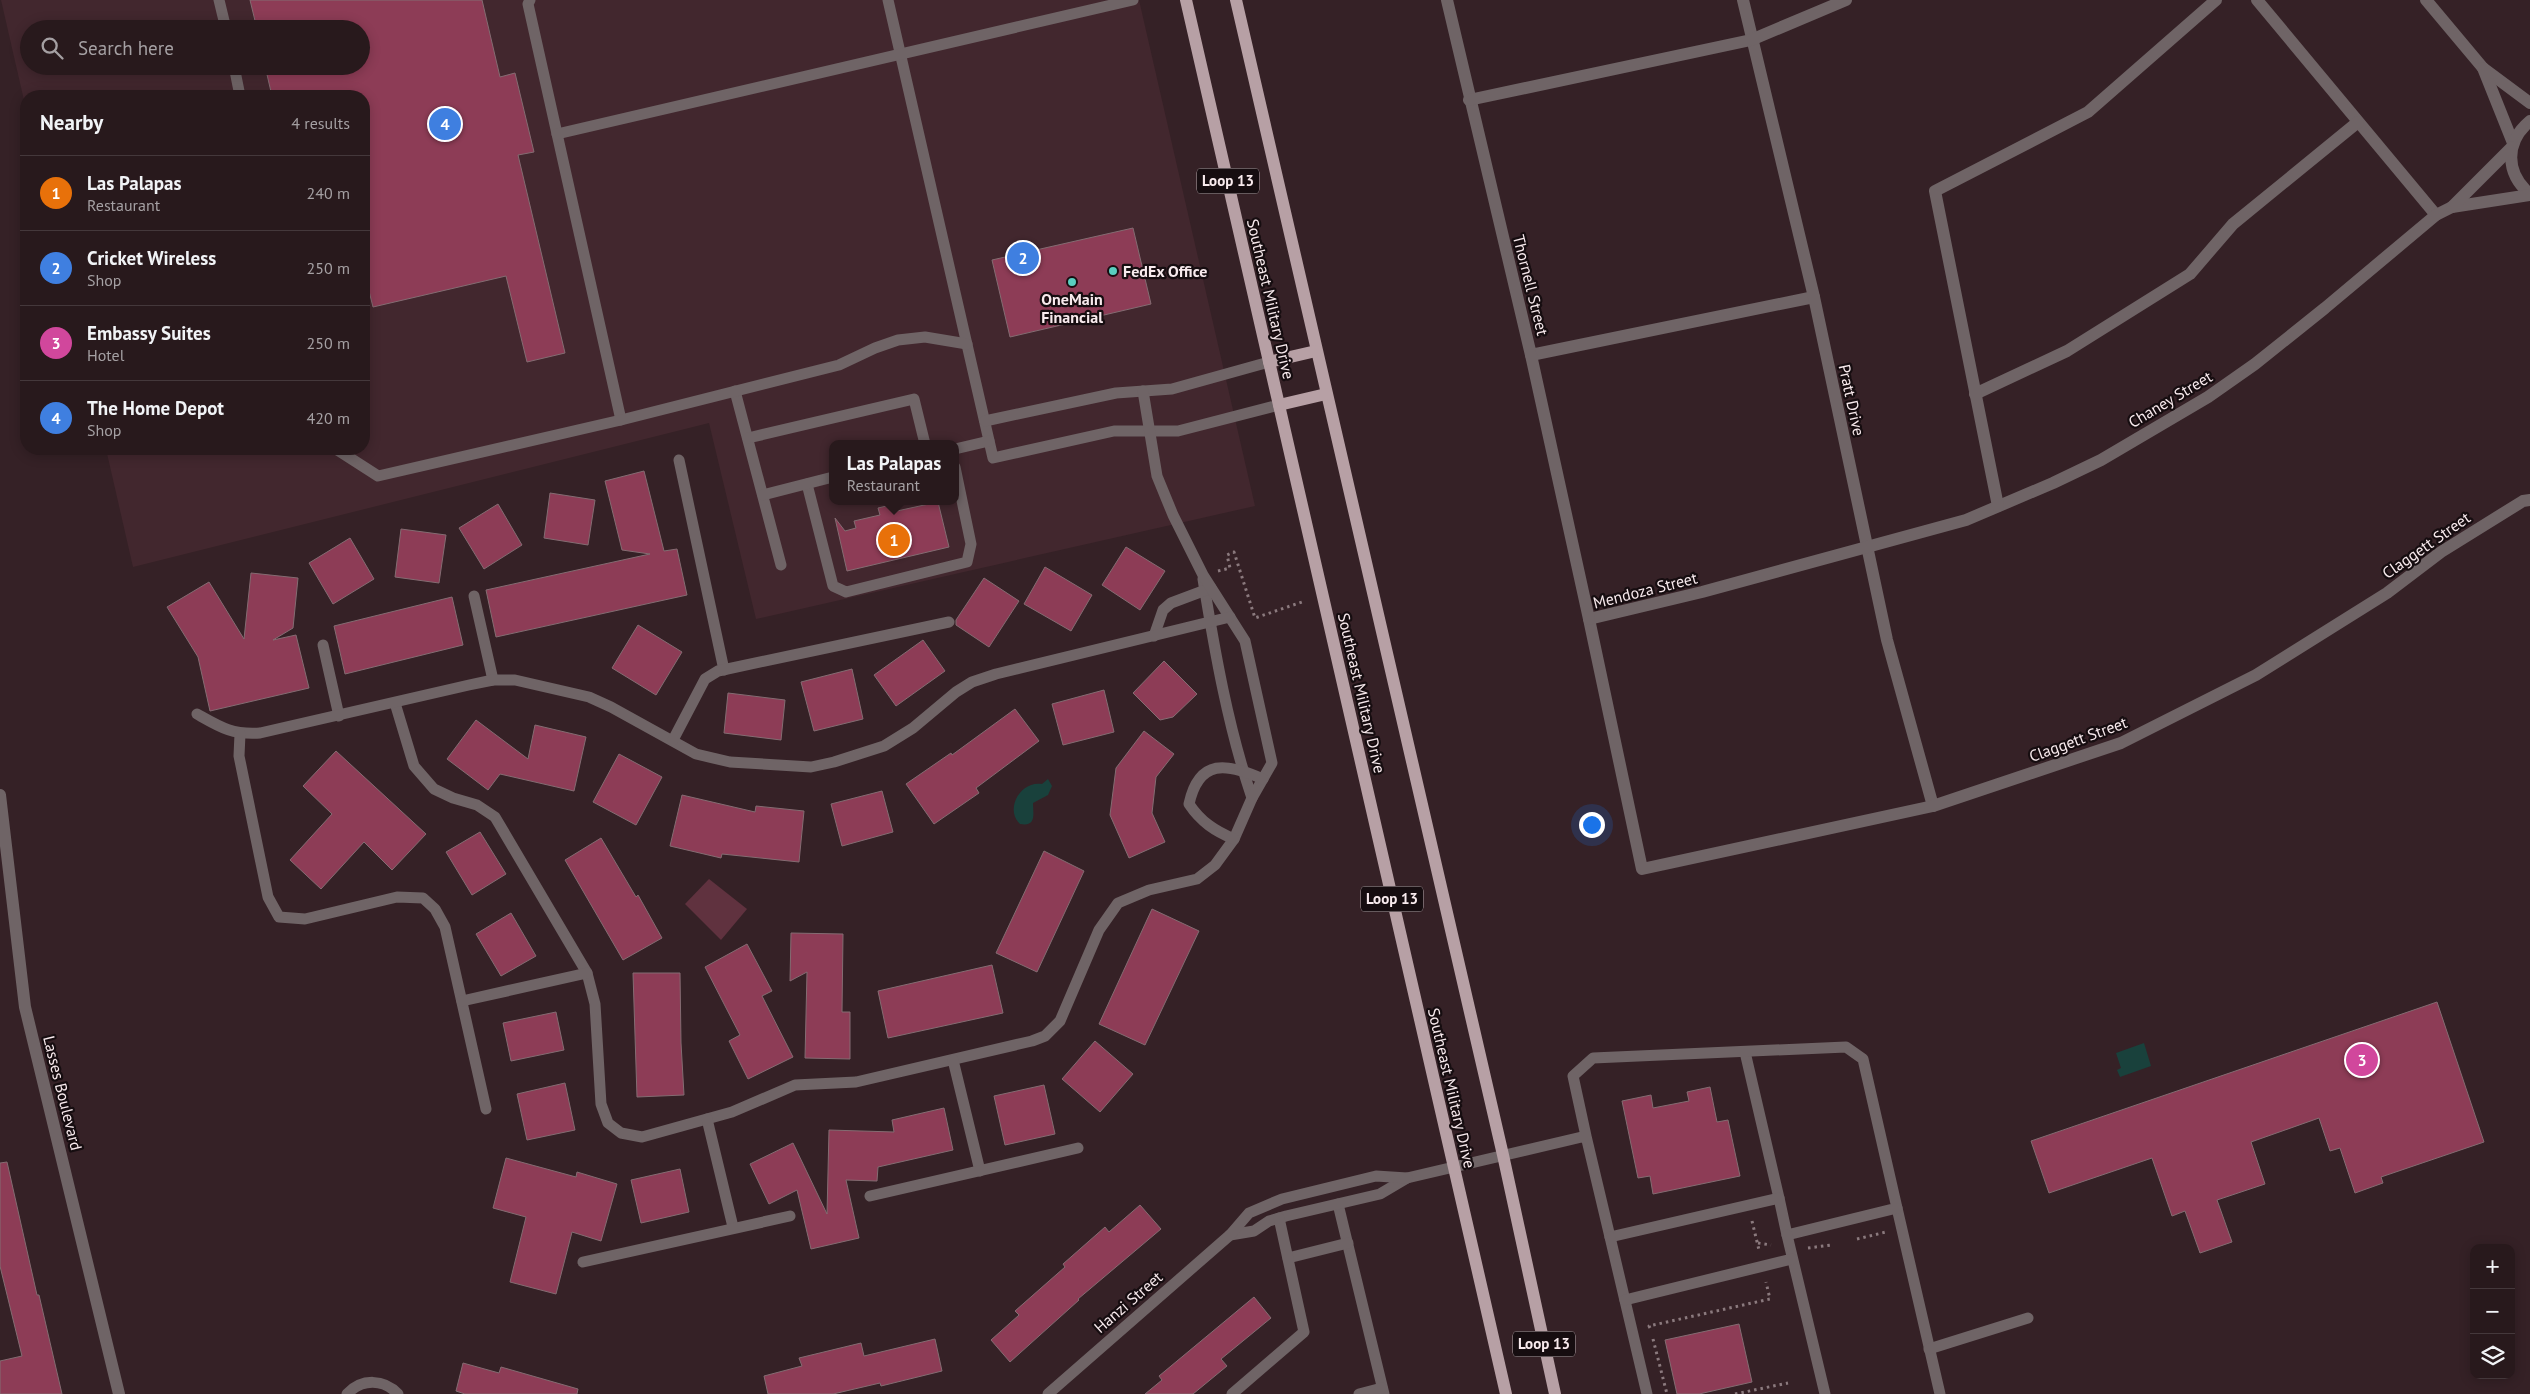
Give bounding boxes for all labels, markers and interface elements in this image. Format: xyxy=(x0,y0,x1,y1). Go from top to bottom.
search box xyxy=(20,20,370,75)
icon: search xyxy=(38,34,66,62)
text: Search here xyxy=(78,36,174,60)
pin: 4 xyxy=(429,105,461,143)
text: Nearby xyxy=(40,109,103,136)
text: 4 results xyxy=(291,113,350,133)
road number: Loop 13 xyxy=(1197,168,1259,194)
text: Las Palapas xyxy=(87,171,181,195)
text: 1 xyxy=(51,183,61,203)
text: 240 m xyxy=(307,183,350,203)
text: Restaurant xyxy=(87,195,160,215)
street label: Southeast Military Drive xyxy=(1243,217,1299,381)
street label: Thornell Street xyxy=(1509,233,1553,338)
pin: 2 xyxy=(1007,239,1039,277)
text: Cricket Wireless xyxy=(87,246,216,270)
text: 2 xyxy=(51,258,61,278)
text: 250 m xyxy=(307,258,350,278)
place label: FedEx Office xyxy=(1123,261,1207,281)
marker: FedEx Office xyxy=(1107,265,1119,277)
text: Shop xyxy=(87,270,121,290)
marker: OneMain Financial xyxy=(1066,276,1078,288)
place label: OneMain Financial xyxy=(1041,289,1103,327)
text: Embassy Suites xyxy=(87,321,211,345)
text: 3 xyxy=(51,333,61,353)
text: 250 m xyxy=(307,333,350,353)
text: Hotel xyxy=(87,345,124,365)
street label: Pratt Drive xyxy=(1835,362,1869,438)
street label: Chaney Street xyxy=(2124,366,2216,432)
text: The Home Depot xyxy=(87,396,224,420)
text: 4 xyxy=(51,408,61,428)
text: 420 m xyxy=(307,408,350,428)
text: Shop xyxy=(87,420,121,440)
popup xyxy=(829,440,959,505)
text: Las Palapas xyxy=(847,451,941,475)
text: Restaurant xyxy=(847,475,920,495)
street label: Claggett Street xyxy=(2378,507,2474,583)
pin: 1 xyxy=(878,521,910,559)
street label: Mendoza Street xyxy=(1591,567,1700,613)
street label: Southeast Military Drive xyxy=(1334,611,1390,775)
street label: Claggett Street xyxy=(2026,712,2130,766)
your location xyxy=(1579,812,1605,838)
road number: Loop 13 xyxy=(1361,886,1423,912)
street label: Southeast Military Drive xyxy=(1424,1006,1480,1170)
street label: Lasses Boulevard xyxy=(39,1034,87,1152)
pin: 3 xyxy=(2346,1041,2378,1079)
map controls xyxy=(2470,1244,2515,1379)
button: + xyxy=(2470,1244,2515,1289)
street label: Hanzi Street xyxy=(1090,1267,1167,1337)
button: − xyxy=(2470,1289,2515,1334)
road number: Loop 13 xyxy=(1513,1332,1575,1356)
button: layers xyxy=(2470,1334,2515,1379)

